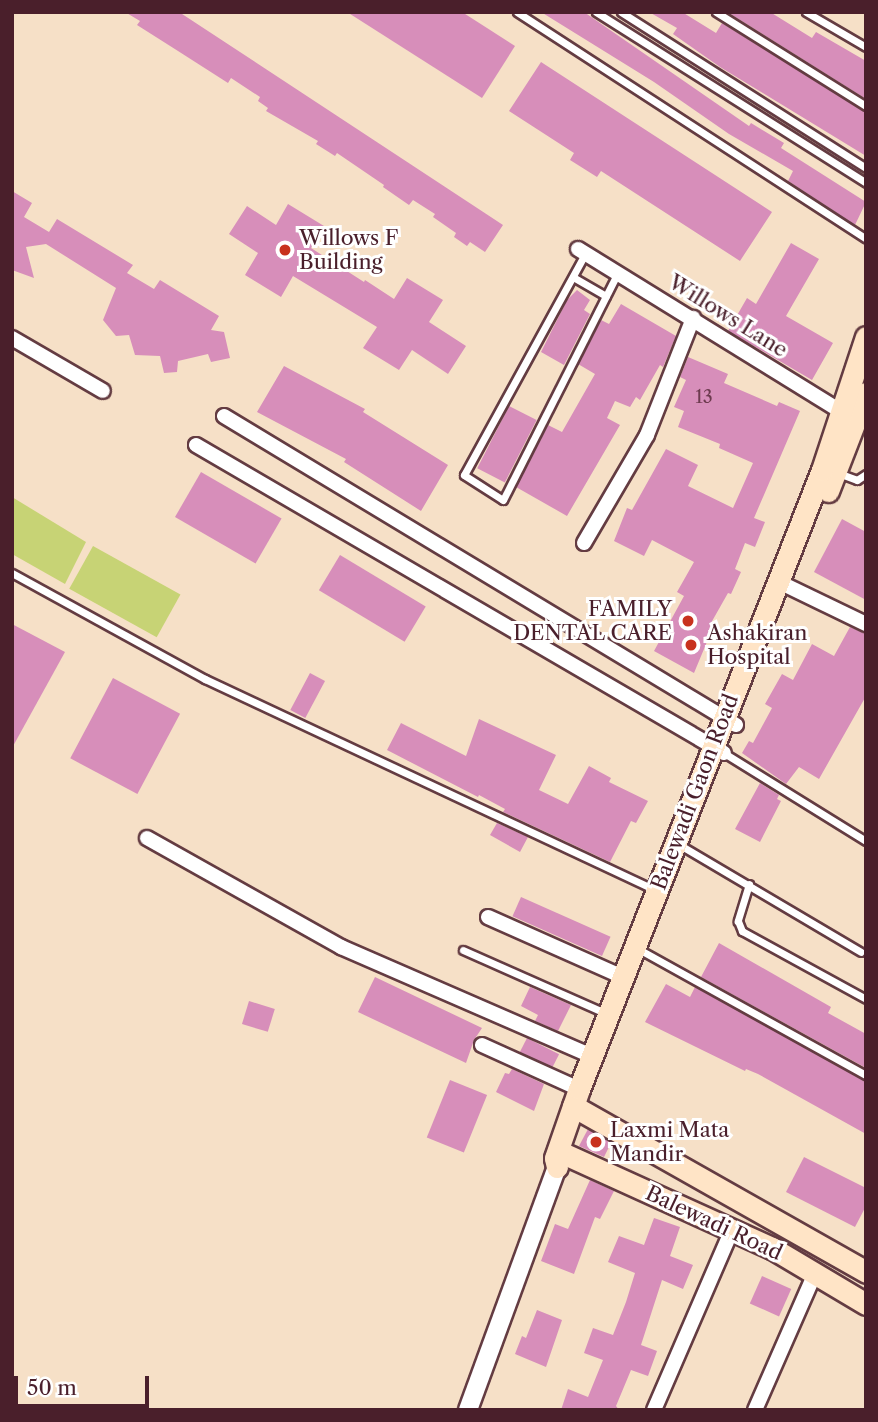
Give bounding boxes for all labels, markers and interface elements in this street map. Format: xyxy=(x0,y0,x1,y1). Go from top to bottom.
place label: Willows F Building xyxy=(299,225,398,275)
marker: Willows F Building xyxy=(277,242,293,258)
street label: Willows Lane xyxy=(664,269,792,363)
house number: 13 xyxy=(695,386,713,408)
place label: FAMILY DENTAL CARE xyxy=(513,596,672,646)
marker: FAMILY DENTAL CARE xyxy=(678,611,698,631)
place label: Ashakiran Hospital xyxy=(707,620,807,670)
marker: Ashakiran Hospital xyxy=(681,635,701,655)
street label: Balewadi Gaon Road xyxy=(646,691,744,893)
place label: Laxmi Mata Mandir xyxy=(610,1117,729,1167)
marker: Laxmi Mata Mandir xyxy=(588,1134,604,1150)
street label: Balewadi Road xyxy=(642,1180,786,1266)
scale bar xyxy=(18,1362,152,1406)
text: 50 m xyxy=(27,1375,77,1400)

